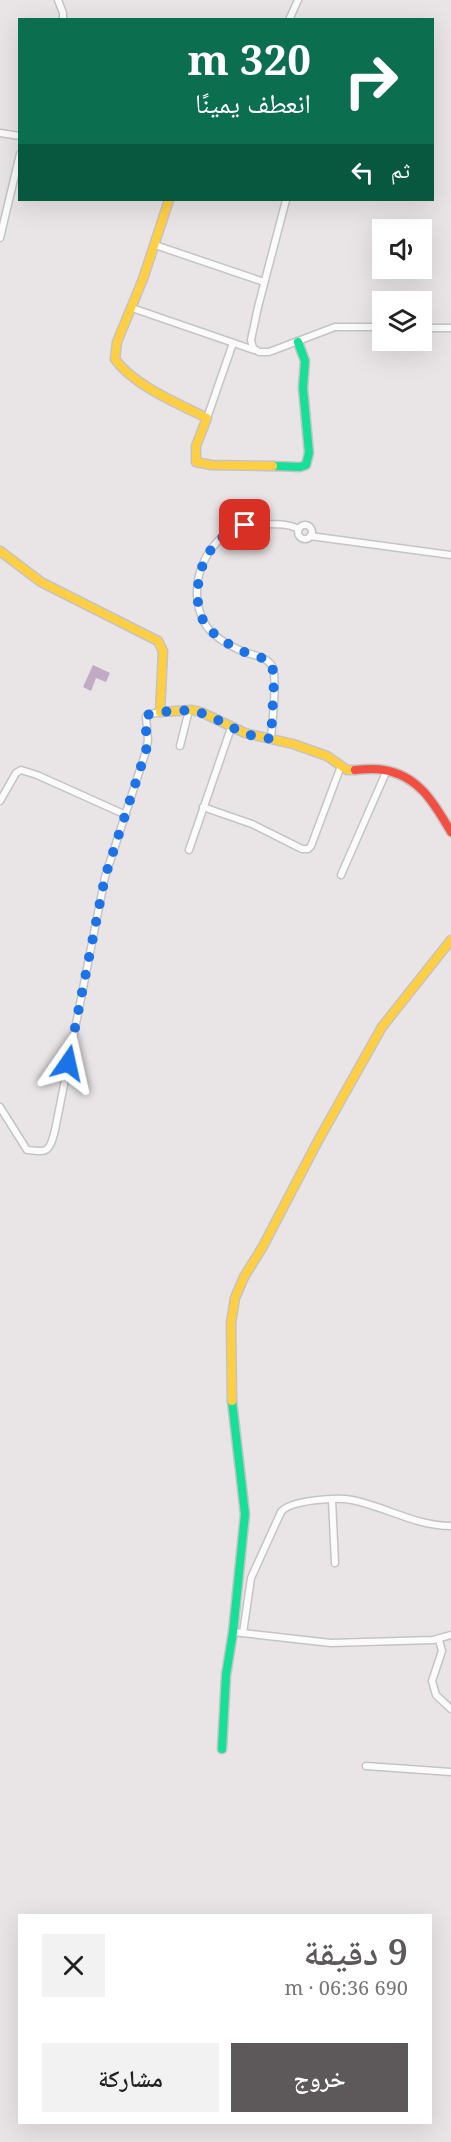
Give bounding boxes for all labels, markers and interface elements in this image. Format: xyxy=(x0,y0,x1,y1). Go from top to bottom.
text: 320 m xyxy=(187,30,311,87)
icon: right xyxy=(332,42,410,120)
text: انعطف يمينًا xyxy=(195,84,311,121)
text: ثم xyxy=(391,154,410,184)
icon: left xyxy=(346,156,379,189)
map controls xyxy=(372,219,432,351)
button: sound xyxy=(372,219,432,279)
button: layers xyxy=(372,291,432,351)
pin xyxy=(219,499,270,550)
icon: arrive xyxy=(228,508,261,541)
position arrow xyxy=(36,1031,100,1095)
text: 9 دقيقة xyxy=(304,1927,408,1976)
button: close xyxy=(42,1934,105,1997)
text: 690 m · 06:36 xyxy=(285,1974,408,2001)
button: مشاركة xyxy=(42,2043,219,2112)
button: خروج xyxy=(231,2043,408,2112)

